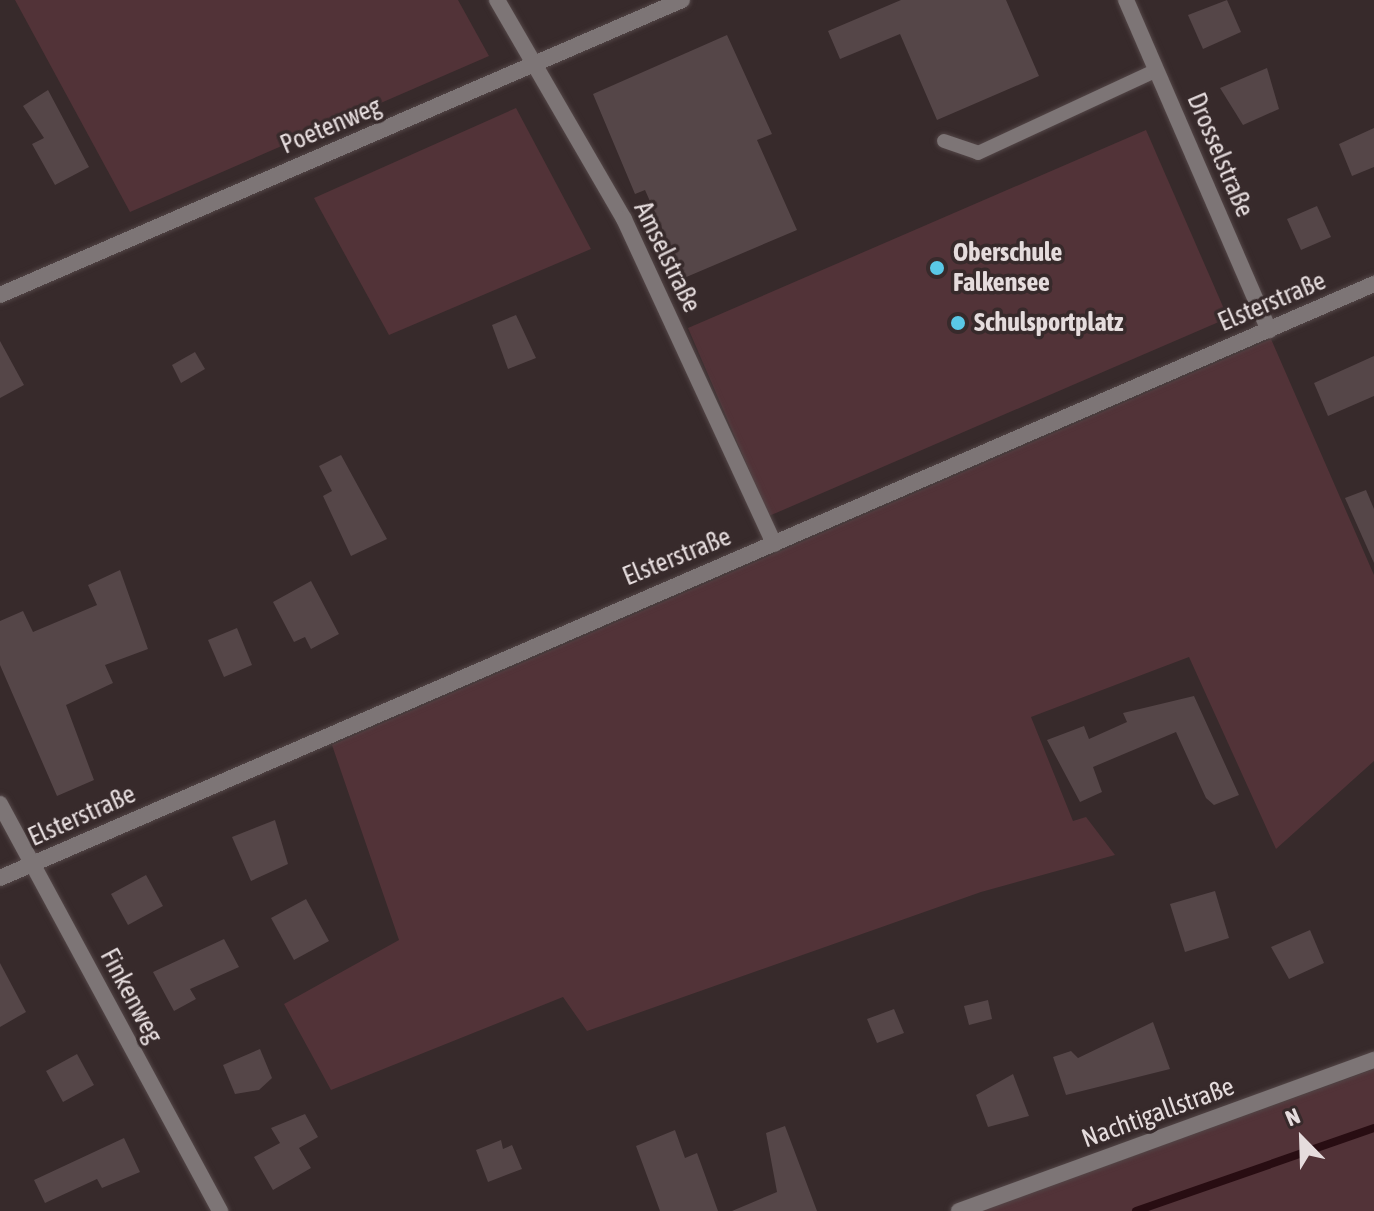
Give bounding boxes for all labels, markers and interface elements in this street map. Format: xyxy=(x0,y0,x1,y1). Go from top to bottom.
street label: Drosselstraße xyxy=(1180,88,1260,222)
street label: Poetenweg xyxy=(276,91,386,161)
street label: Amselstraße xyxy=(627,197,707,317)
place label: Oberschule Falkensee xyxy=(953,237,1062,298)
marker: Oberschule Falkensee xyxy=(928,259,946,277)
street label: Elsterstraße xyxy=(1214,265,1330,339)
place label: Schulsportplatz xyxy=(974,307,1123,339)
marker: Schulsportplatz xyxy=(949,314,967,332)
street label: Elsterstraße xyxy=(618,521,736,593)
street label: Elsterstraße xyxy=(24,779,140,853)
street label: Finkenweg xyxy=(93,943,169,1049)
street label: Nachtigallstraße xyxy=(1078,1071,1238,1155)
north arrow xyxy=(1262,1099,1342,1179)
text: N xyxy=(1282,1102,1304,1131)

